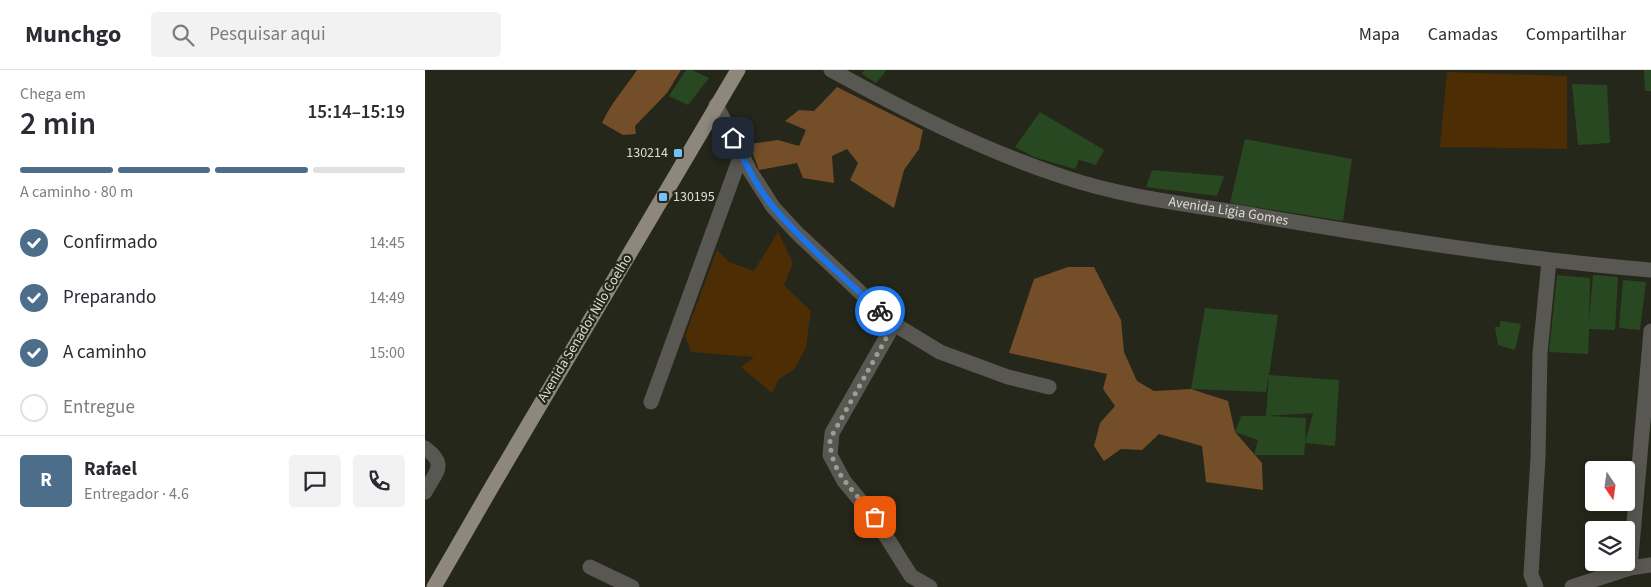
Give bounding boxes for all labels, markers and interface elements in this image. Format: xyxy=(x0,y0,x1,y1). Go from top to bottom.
search box xyxy=(151,12,501,57)
text: Munchgo xyxy=(25,17,121,52)
icon: search xyxy=(169,21,197,49)
text: Pesquisar aqui xyxy=(209,21,326,48)
text: Mapa xyxy=(1359,22,1400,47)
text: Camadas xyxy=(1428,22,1498,47)
text: Compartilhar xyxy=(1526,22,1626,47)
text: Chega em xyxy=(20,83,86,105)
text: 15:14–15:19 xyxy=(307,99,405,126)
text: 2 min xyxy=(20,101,96,147)
pin xyxy=(712,117,754,159)
icon: home xyxy=(719,124,747,152)
place label: 130214 xyxy=(626,143,668,163)
marker: 130214 xyxy=(672,147,684,159)
text: A caminho · 80 m xyxy=(20,181,133,203)
place label: 130195 xyxy=(673,187,715,207)
marker: 130195 xyxy=(657,191,669,203)
street label: Avenida Ligia Gomes xyxy=(1167,192,1290,231)
icon: check xyxy=(20,229,48,257)
text: Confirmado xyxy=(63,229,158,256)
text: 14:45 xyxy=(369,232,405,254)
street label: Avenida Senador Nilo Coelho xyxy=(533,250,637,406)
icon: check xyxy=(20,284,48,312)
text: Preparando xyxy=(63,284,156,311)
courier xyxy=(855,286,905,336)
text: 14:49 xyxy=(369,287,405,309)
icon: bike xyxy=(866,297,894,325)
icon: check xyxy=(20,339,48,367)
text: A caminho xyxy=(63,339,147,366)
text: 15:00 xyxy=(369,342,405,364)
text: Entregue xyxy=(63,394,135,421)
button: chat xyxy=(289,455,341,507)
button: phone xyxy=(353,455,405,507)
text: Rafael xyxy=(84,456,137,483)
north arrow xyxy=(1585,461,1635,511)
map controls xyxy=(1585,461,1635,571)
text: R xyxy=(40,467,52,494)
text: Entregador · 4.6 xyxy=(84,483,189,505)
pin xyxy=(854,496,896,538)
icon: bag xyxy=(861,503,889,531)
button: layers xyxy=(1585,521,1635,571)

